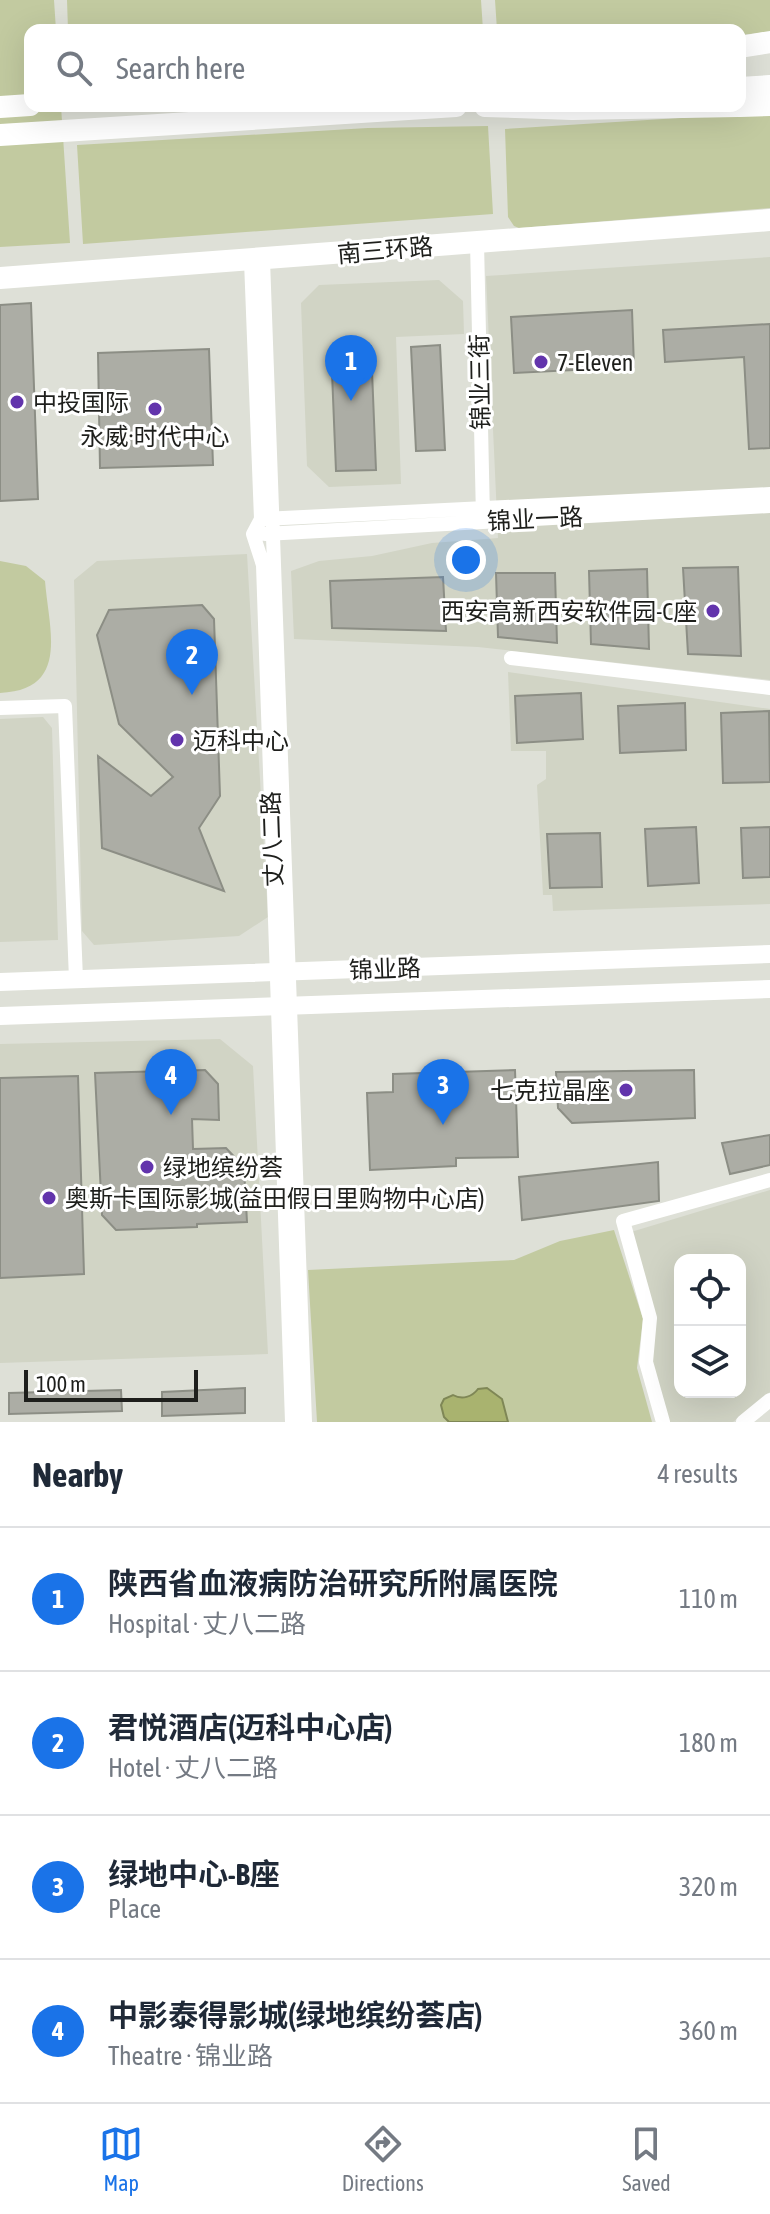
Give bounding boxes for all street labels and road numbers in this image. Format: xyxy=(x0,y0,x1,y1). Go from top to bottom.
street label: 南三环路 xyxy=(336,232,434,268)
street label: 锦业三街 xyxy=(466,334,494,430)
street label: 锦业一路 xyxy=(486,503,584,535)
street label: 丈八二路 xyxy=(257,791,287,887)
street label: 锦业路 xyxy=(349,954,421,984)

